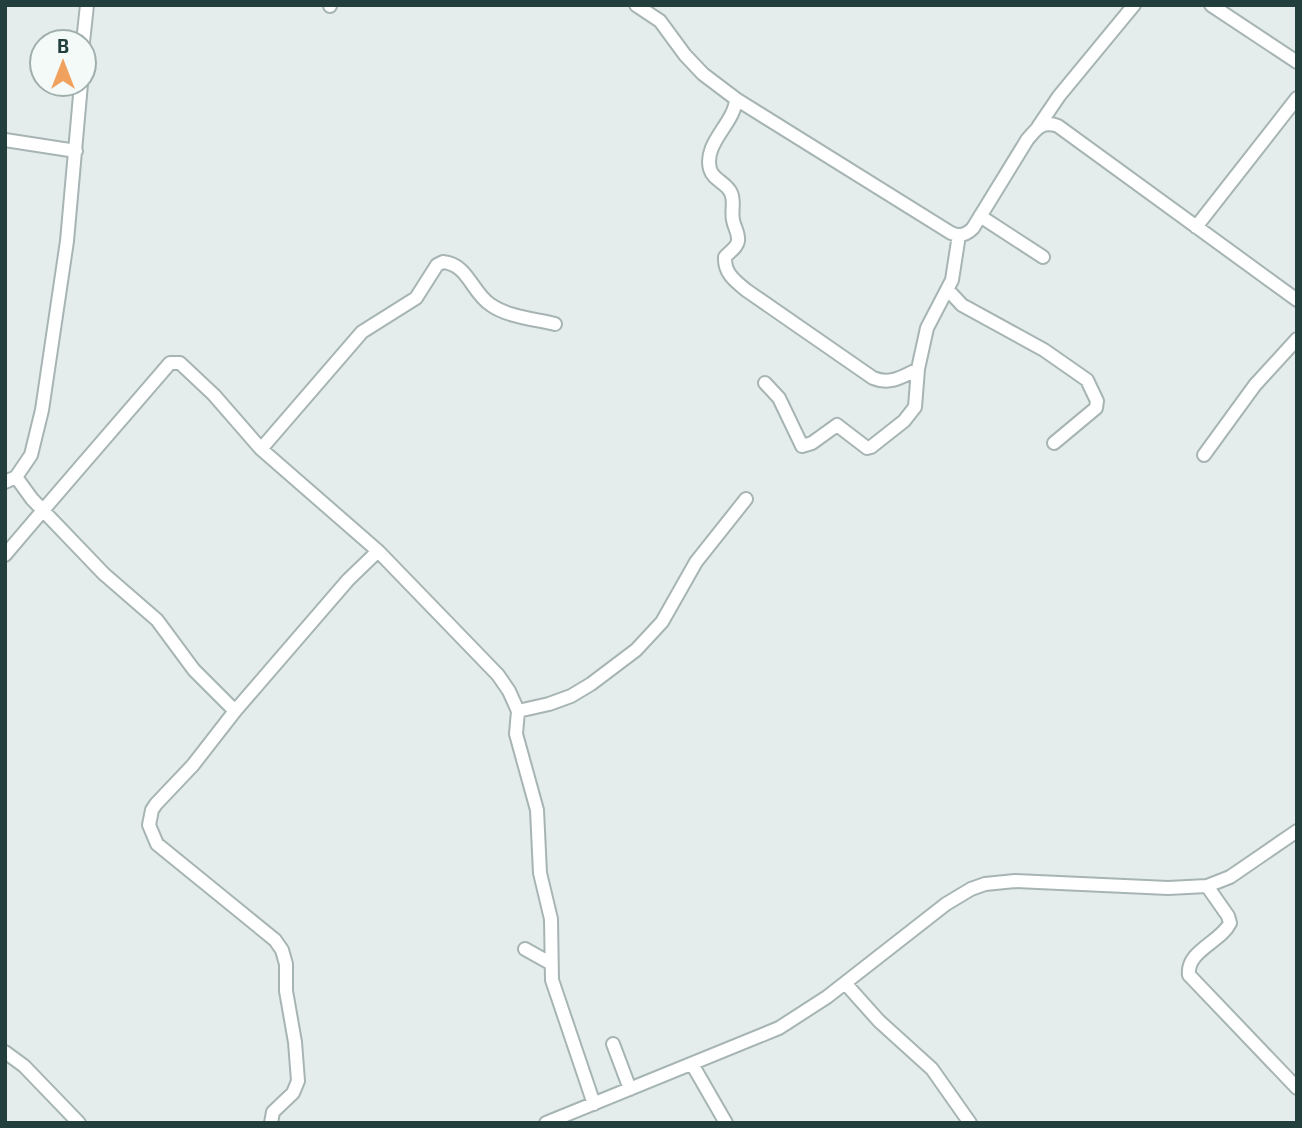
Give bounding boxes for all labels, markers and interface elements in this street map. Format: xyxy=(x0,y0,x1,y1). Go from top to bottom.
north arrow xyxy=(28,28,98,98)
text: B xyxy=(57,34,69,57)

